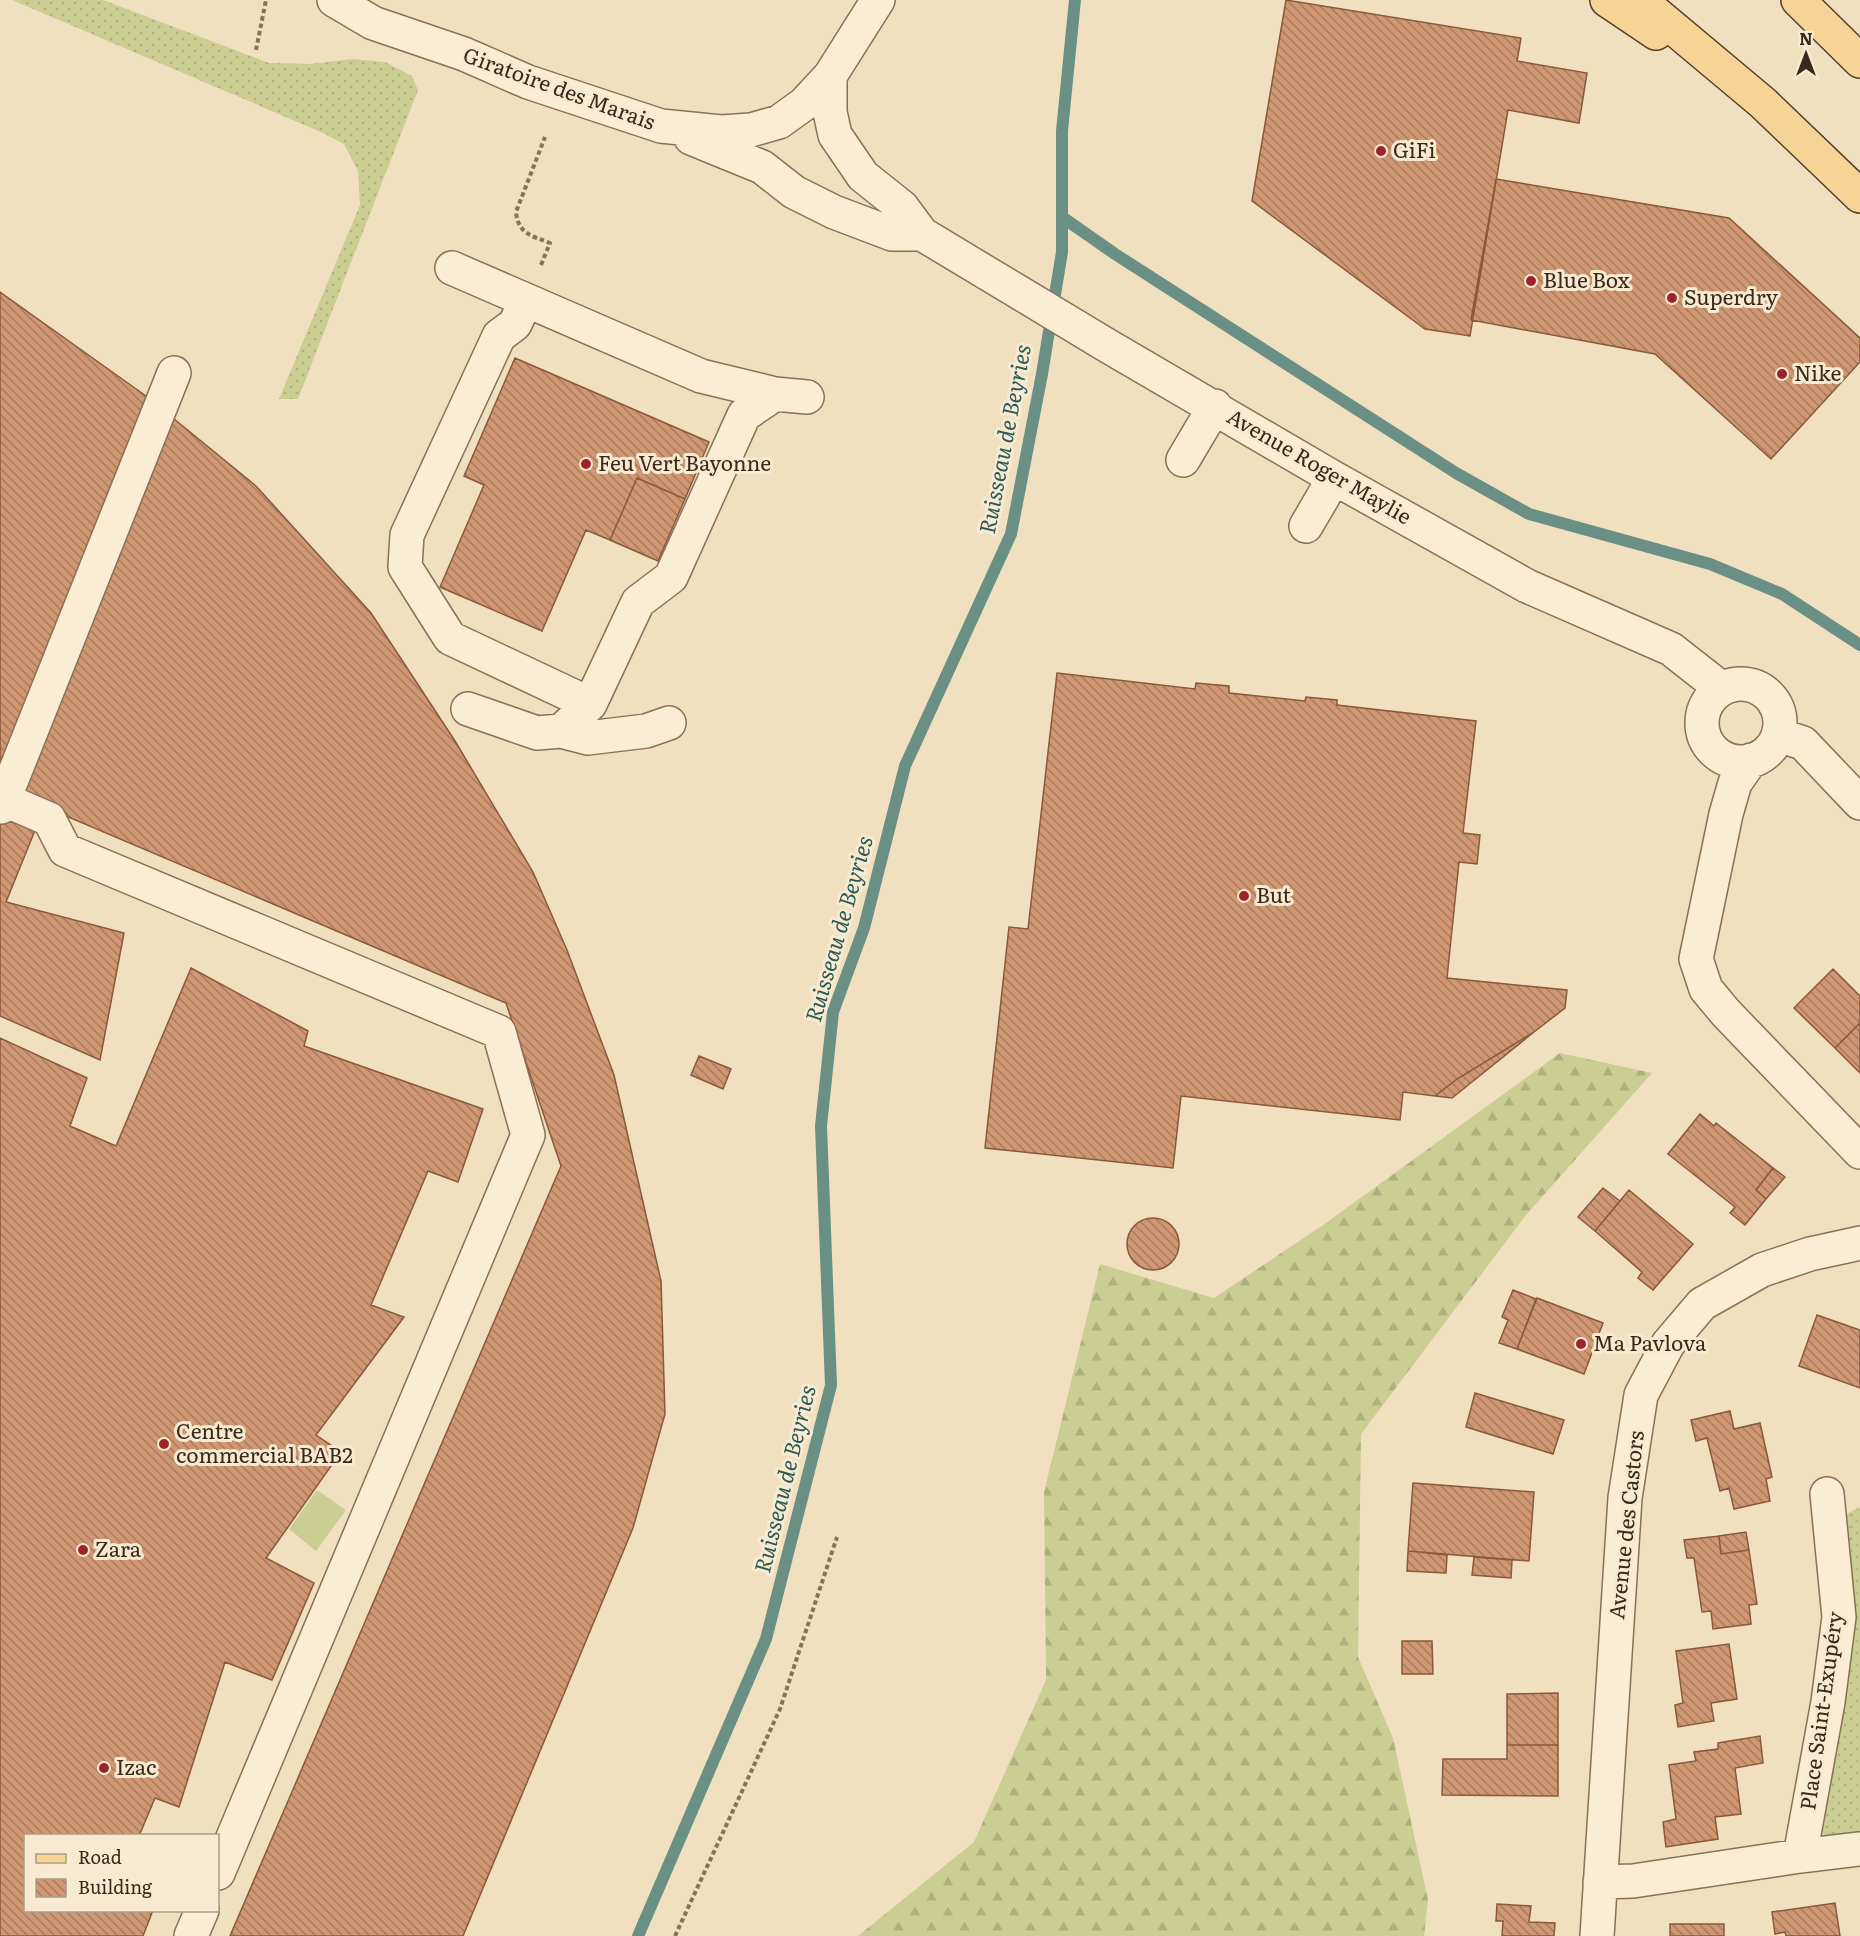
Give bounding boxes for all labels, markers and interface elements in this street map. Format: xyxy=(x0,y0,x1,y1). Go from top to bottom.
north arrow xyxy=(1776,24,1836,84)
text: N xyxy=(1799,26,1813,50)
street label: Giratoire des Marais xyxy=(460,37,660,136)
place label: GiFi xyxy=(1393,133,1436,164)
marker: GiFi xyxy=(1374,144,1388,158)
place label: Blue Box xyxy=(1543,263,1630,294)
marker: Blue Box xyxy=(1524,274,1538,288)
place label: Superdry xyxy=(1684,280,1779,311)
marker: Superdry xyxy=(1665,291,1679,305)
water label: Ruisseau de Beyries xyxy=(969,341,1038,536)
place label: Nike xyxy=(1794,356,1841,387)
marker: Nike xyxy=(1775,367,1789,381)
street label: Avenue Roger Maylie xyxy=(1222,399,1418,530)
place label: Feu Vert Bayonne xyxy=(598,446,771,477)
marker: Feu Vert Bayonne xyxy=(579,457,593,471)
water label: Ruisseau de Beyries xyxy=(795,832,880,1026)
place label: But xyxy=(1256,878,1292,909)
marker: But xyxy=(1237,889,1251,903)
place label: Ma Pavlova xyxy=(1593,1326,1707,1357)
marker: Ma Pavlova xyxy=(1574,1337,1588,1351)
water label: Ruisseau de Beyries xyxy=(744,1381,823,1576)
place label: Centre commercial BAB2 xyxy=(176,1414,353,1469)
street label: Avenue des Castors xyxy=(1599,1429,1650,1621)
marker: Centre commercial BAB2 xyxy=(157,1437,171,1451)
place label: Zara xyxy=(95,1532,142,1563)
marker: Zara xyxy=(76,1543,90,1557)
street label: Place Saint-Exupéry xyxy=(1790,1608,1849,1812)
place label: Izac xyxy=(116,1750,156,1781)
marker: Izac xyxy=(97,1761,111,1775)
legend xyxy=(24,1834,219,1912)
text: Road xyxy=(78,1843,122,1870)
text: Building xyxy=(78,1873,153,1900)

